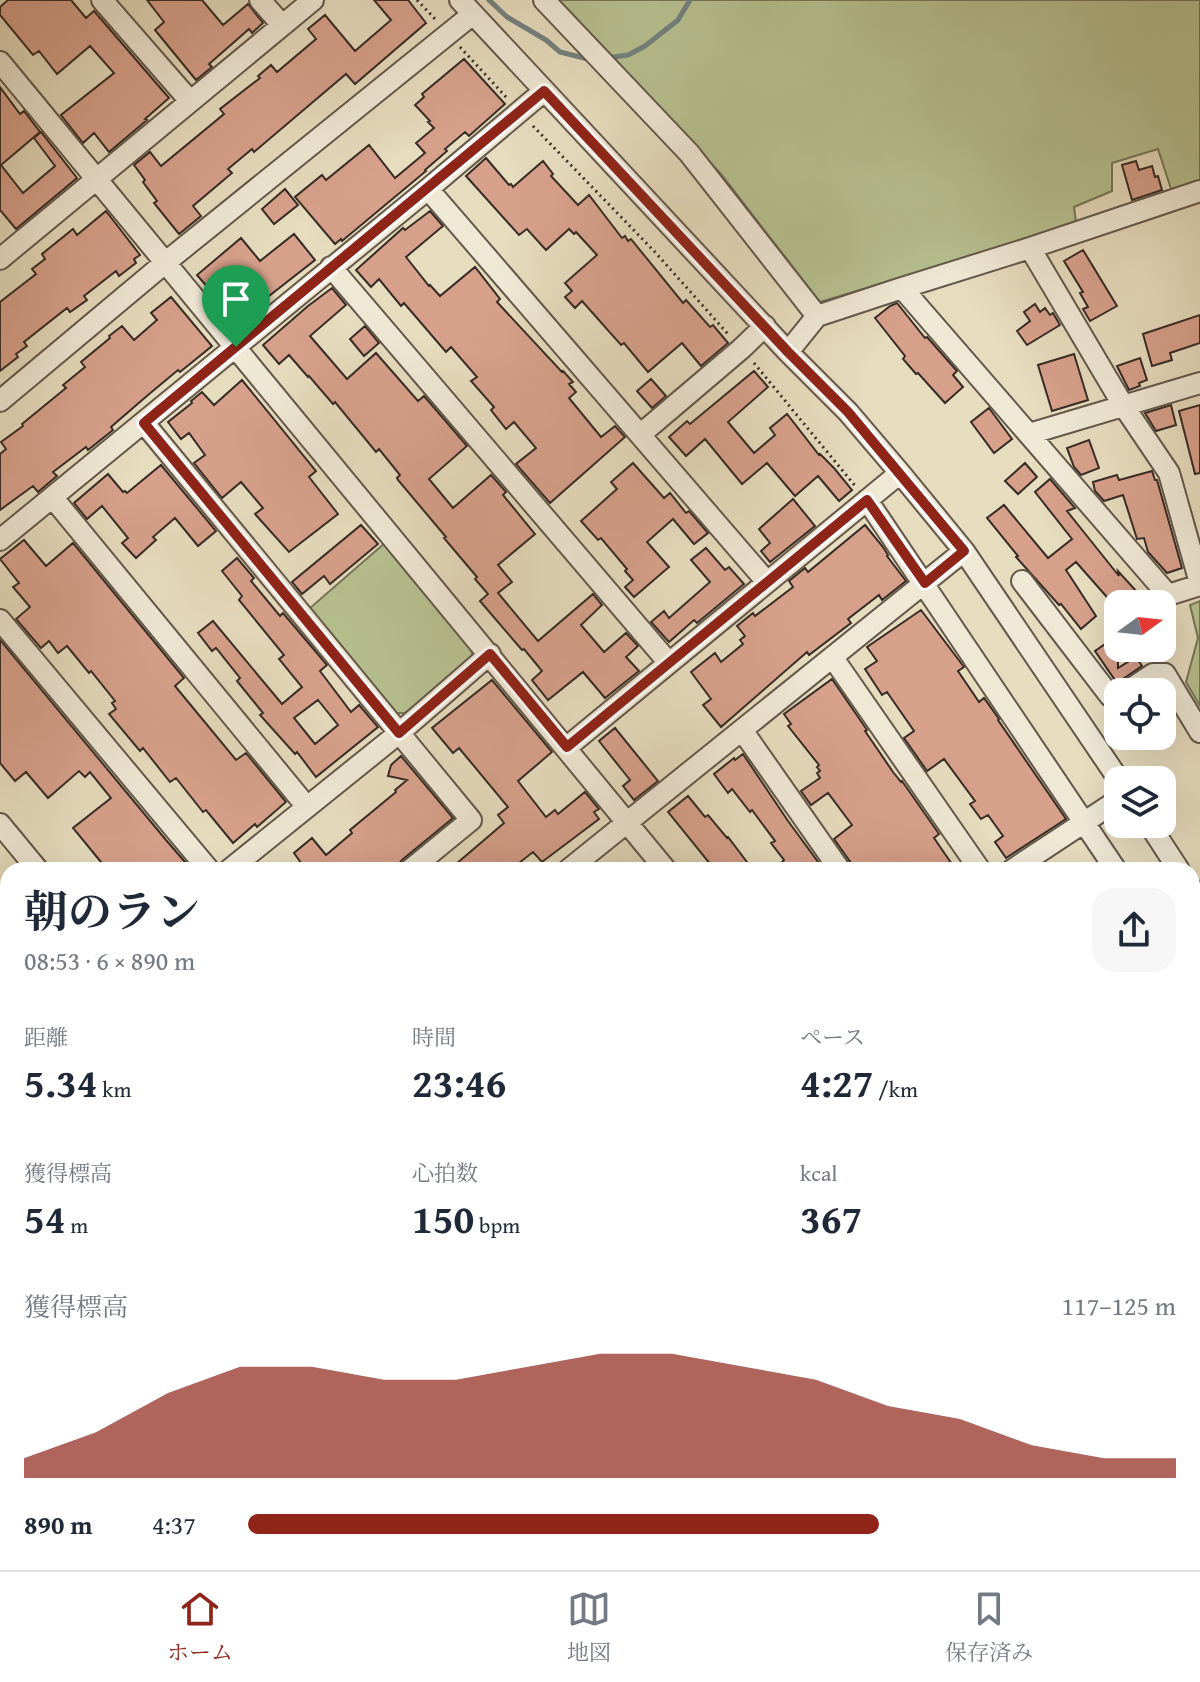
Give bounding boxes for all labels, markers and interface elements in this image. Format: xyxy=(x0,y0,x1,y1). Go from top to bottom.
pin xyxy=(202,265,270,347)
icon: arrive xyxy=(214,277,258,321)
north arrow xyxy=(1104,590,1176,662)
map controls xyxy=(1104,590,1176,838)
button: locate xyxy=(1104,678,1176,750)
button: layers xyxy=(1104,766,1176,838)
text: 朝のラン xyxy=(24,879,200,943)
button: share xyxy=(1092,888,1176,972)
text: 08:53 · 6 × 890 m xyxy=(24,941,195,980)
text: 距離 xyxy=(24,1021,68,1053)
text: 時間 xyxy=(412,1021,456,1053)
text: ペース xyxy=(800,1021,865,1053)
text: 5.34 xyxy=(24,1053,97,1112)
text: 23:46 xyxy=(412,1053,506,1112)
text: 4:27 xyxy=(800,1053,873,1112)
text: km xyxy=(97,1073,131,1105)
text: /km xyxy=(873,1073,918,1105)
text: 獲得標高 xyxy=(24,1157,112,1189)
text: 心拍数 xyxy=(412,1157,478,1189)
text: kcal xyxy=(800,1157,838,1189)
text: 54 xyxy=(24,1189,65,1248)
text: 150 xyxy=(412,1189,474,1248)
text: 367 xyxy=(800,1189,862,1248)
text: m xyxy=(65,1209,88,1241)
text: bpm xyxy=(474,1209,520,1241)
text: 117–125 m xyxy=(1062,1286,1176,1325)
text: 獲得標高 xyxy=(24,1287,128,1326)
text: 890 m xyxy=(24,1505,92,1544)
text: 4:37 xyxy=(152,1505,196,1544)
tab: ホーム xyxy=(167,1587,233,1668)
tab: 地図 xyxy=(567,1587,611,1668)
tab: 保存済み xyxy=(945,1587,1033,1668)

